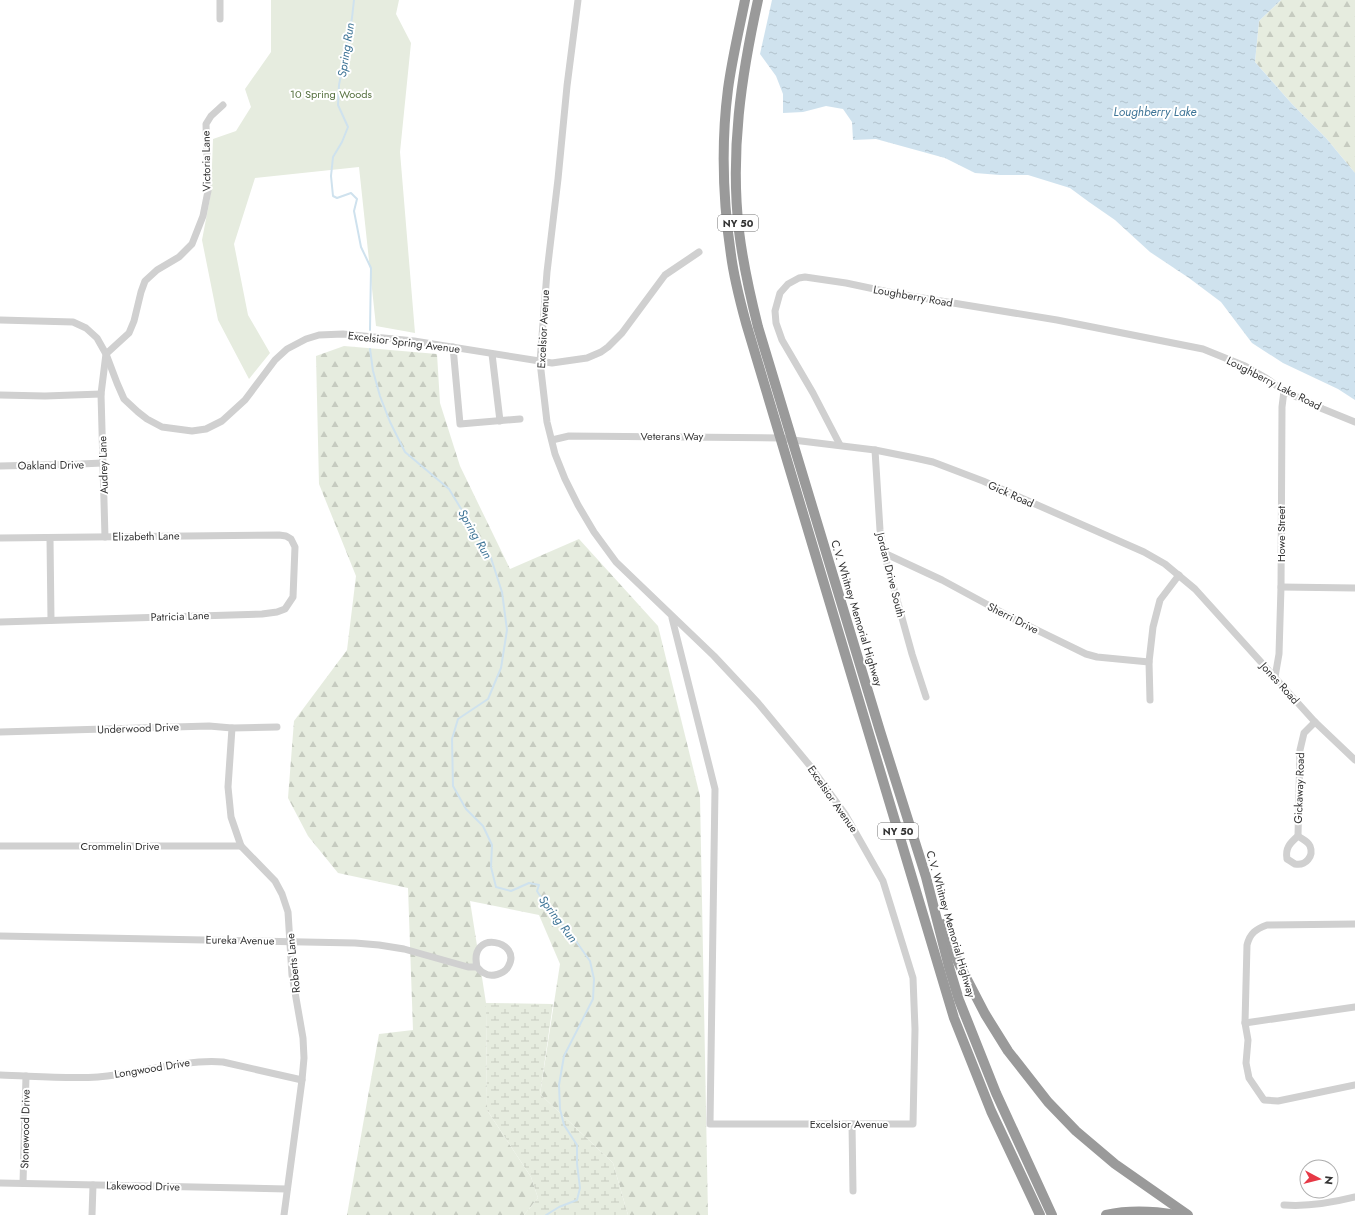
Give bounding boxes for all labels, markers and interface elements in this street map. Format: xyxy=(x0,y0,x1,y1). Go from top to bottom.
water label: Spring Run xyxy=(333,21,359,79)
park label: 10 Spring Woods xyxy=(290,86,372,102)
water label: Loughberry Lake xyxy=(1113,103,1197,121)
street label: Victoria Lane xyxy=(197,130,215,192)
road number: NY 50 xyxy=(718,215,758,231)
street label: Loughberry Road xyxy=(872,281,954,311)
street label: Excelsior Avenue xyxy=(533,289,553,369)
street label: Excelsior Spring Avenue xyxy=(347,327,461,357)
street label: Loughberry Lake Road xyxy=(1224,352,1324,414)
street label: Veterans Way xyxy=(641,428,704,444)
street label: Audrey Lane xyxy=(94,435,112,494)
street label: Oakland Drive xyxy=(18,456,85,474)
street label: Gick Road xyxy=(986,477,1036,511)
water label: Spring Run xyxy=(453,506,497,562)
street label: Howe Street xyxy=(1273,506,1289,562)
street label: Elizabeth Lane xyxy=(112,527,180,545)
street label: Jordan Drive South xyxy=(872,529,909,619)
street label: C.V. Whitney Memorial Highway xyxy=(827,538,887,688)
street label: Sherri Drive xyxy=(985,598,1042,638)
street label: Patricia Lane xyxy=(150,607,210,625)
street label: Jones Road xyxy=(1255,657,1303,708)
street label: Underwood Drive xyxy=(97,719,180,737)
street label: Gickaway Road xyxy=(1290,752,1308,824)
street label: Excelsior Avenue xyxy=(804,762,862,836)
road number: NY 50 xyxy=(878,823,918,839)
street label: Crommelin Drive xyxy=(81,838,160,854)
street label: C.V. Whitney Memorial Highway xyxy=(922,849,980,1000)
water label: Spring Run xyxy=(534,892,582,946)
street label: Eureka Avenue xyxy=(205,931,275,949)
street label: Roberts Lane xyxy=(282,932,304,994)
street label: Longwood Drive xyxy=(113,1054,191,1082)
street label: Stonewood Drive xyxy=(16,1089,34,1169)
street label: Excelsior Avenue xyxy=(810,1116,889,1132)
north arrow xyxy=(1299,1159,1339,1199)
text: N xyxy=(1320,1175,1337,1186)
street label: Lakewood Drive xyxy=(106,1177,180,1195)

